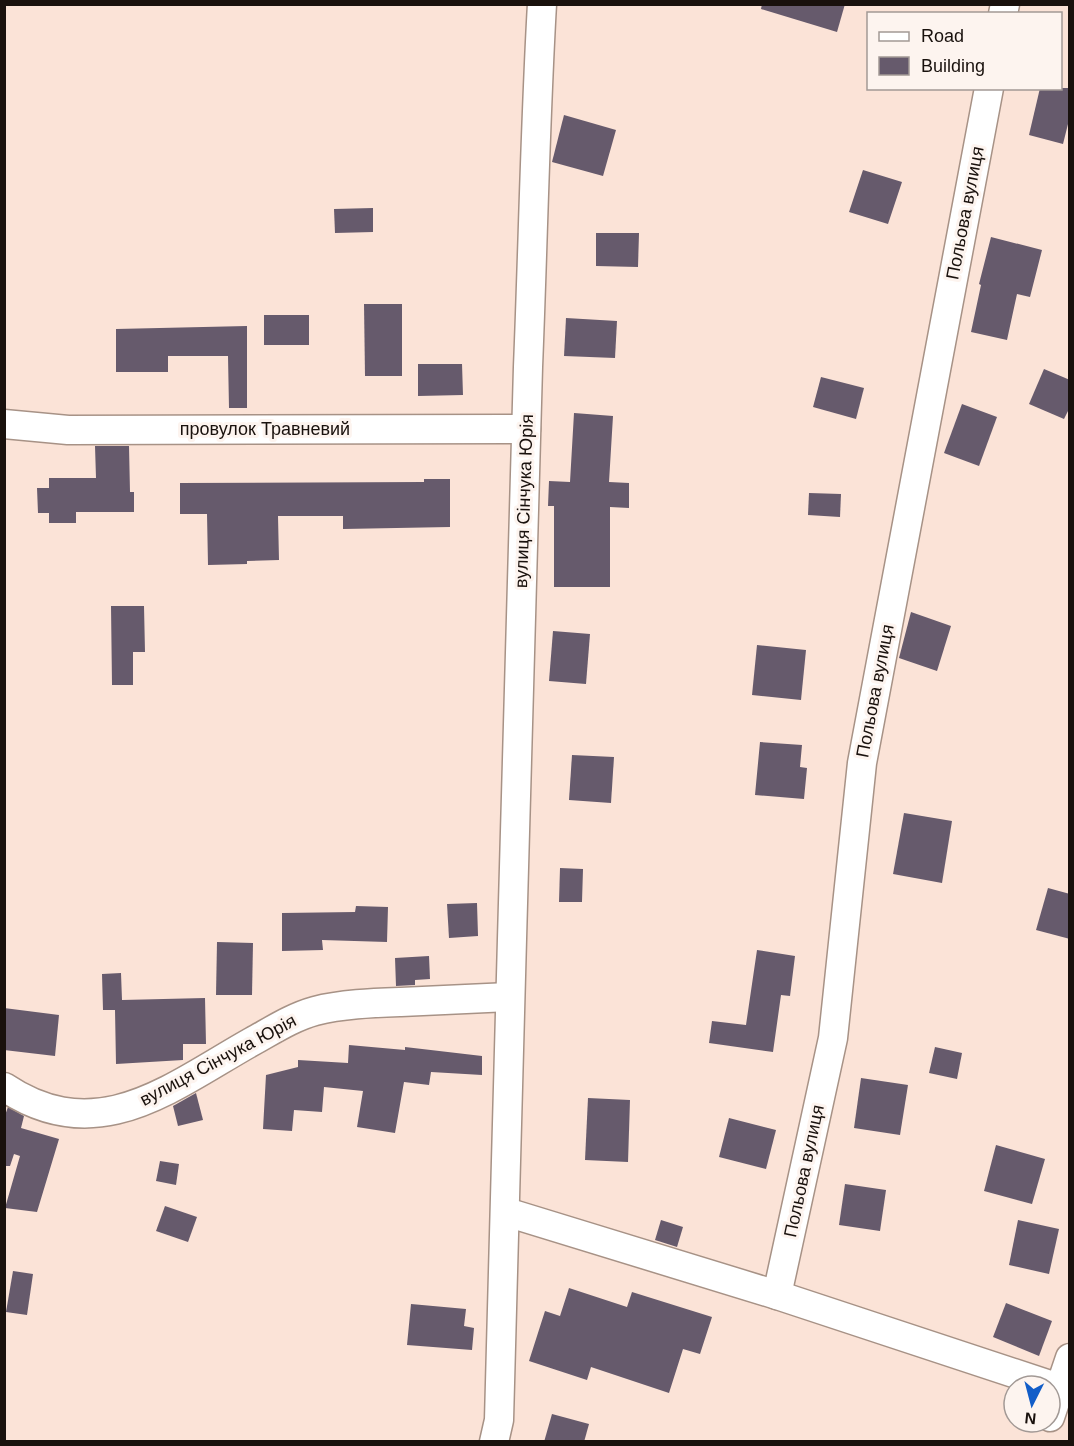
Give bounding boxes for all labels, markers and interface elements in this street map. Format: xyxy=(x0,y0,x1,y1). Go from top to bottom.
legend xyxy=(867,12,1062,90)
text: Road xyxy=(921,26,964,46)
text: Building xyxy=(921,56,985,76)
street label: Польова вулиця xyxy=(942,145,988,281)
street label: вулиця Сінчука Юрія xyxy=(511,414,537,588)
street label: провулок Травневий xyxy=(180,419,350,439)
street label: Польова вулиця xyxy=(852,623,898,759)
street label: вулиця Сінчука Юрія xyxy=(137,1010,299,1110)
street label: Польова вулиця xyxy=(780,1103,828,1239)
north arrow xyxy=(1002,1374,1062,1434)
text: N xyxy=(1024,1409,1037,1427)

